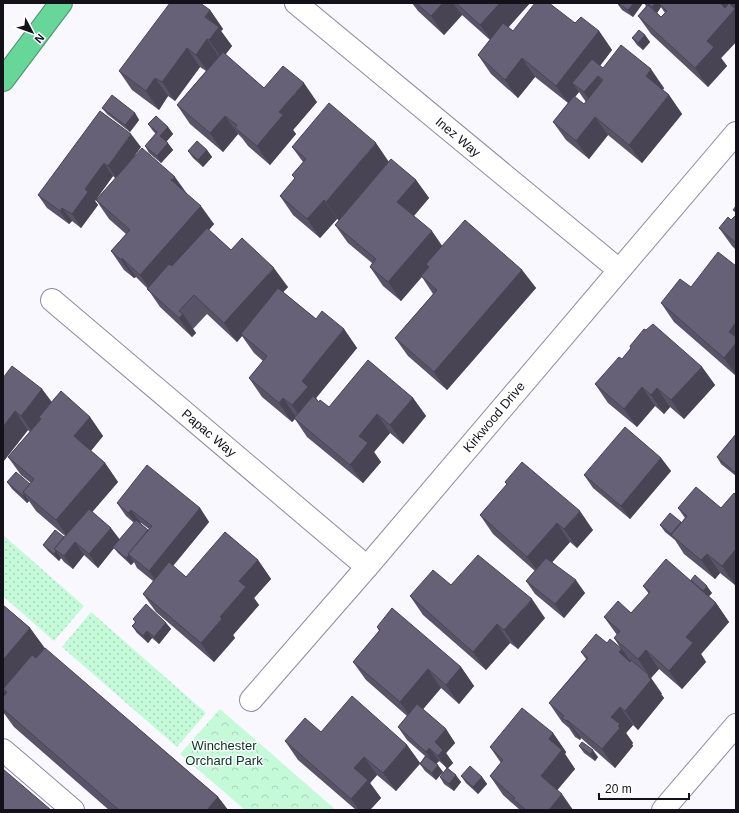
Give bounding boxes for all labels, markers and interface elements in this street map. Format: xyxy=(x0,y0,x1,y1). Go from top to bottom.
north arrow xyxy=(12,12,52,52)
text: N xyxy=(32,32,47,46)
street label: Inez Way xyxy=(433,114,484,160)
street label: Kirkwood Drive xyxy=(460,379,528,455)
street label: Papac Way xyxy=(179,406,239,460)
park label: Winchester Orchard Park xyxy=(185,738,263,768)
scale bar xyxy=(599,775,689,801)
text: 20 m xyxy=(605,782,632,796)

